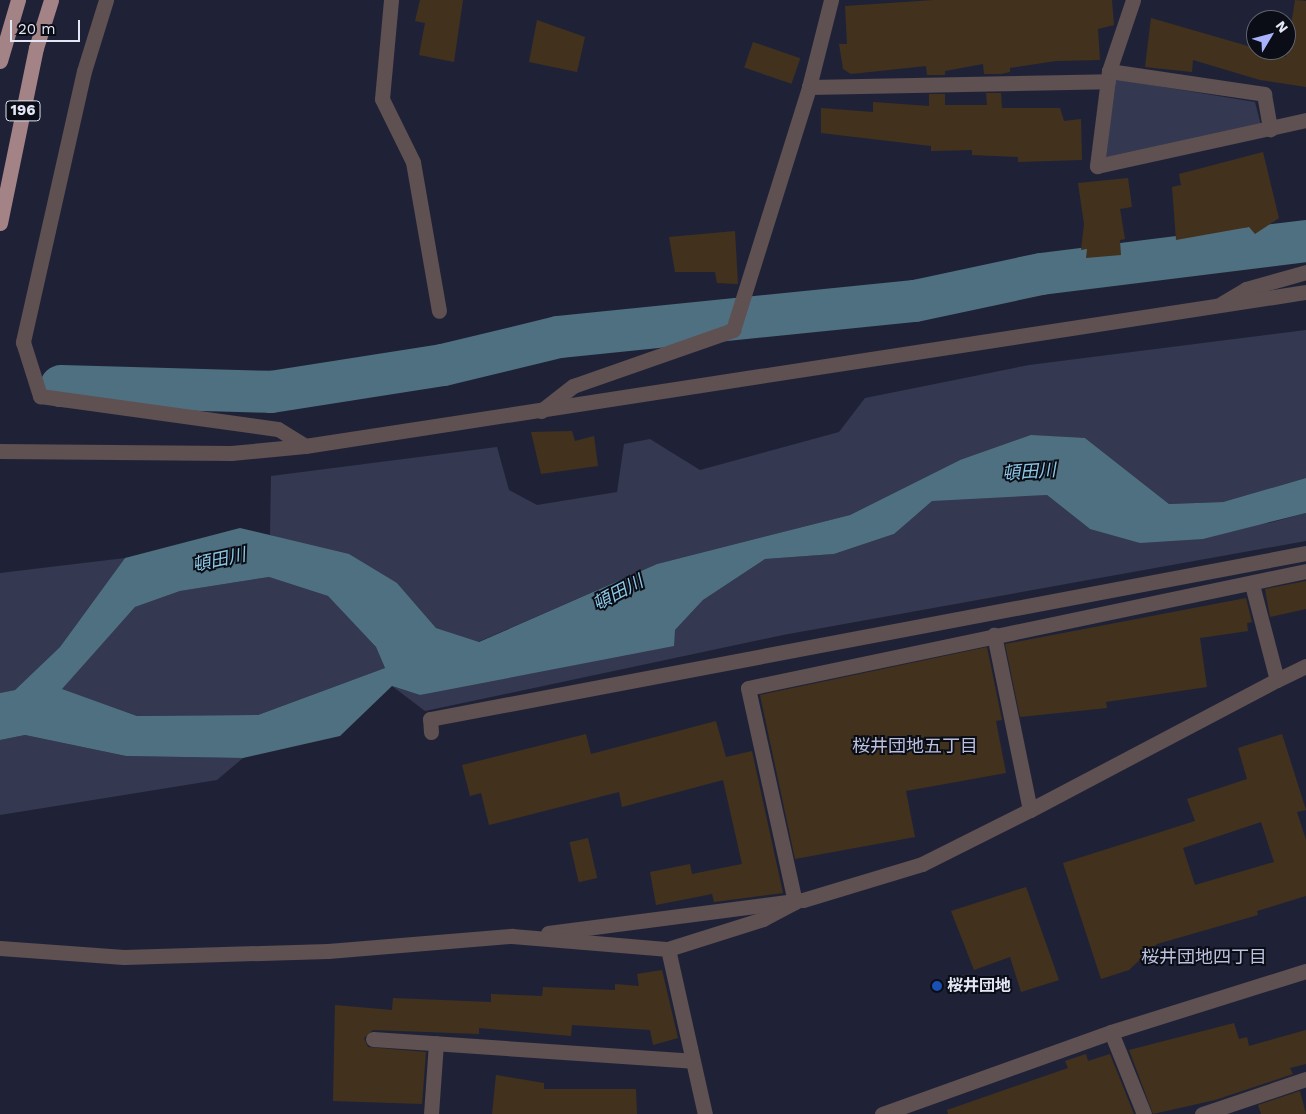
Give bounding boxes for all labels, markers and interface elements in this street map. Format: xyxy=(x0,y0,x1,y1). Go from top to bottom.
scale bar xyxy=(12,10,82,42)
north arrow xyxy=(1246,10,1296,60)
text: N xyxy=(1273,18,1292,36)
text: 20 m xyxy=(18,20,56,38)
road number: 196 xyxy=(5,98,40,124)
water label: 頓田川 xyxy=(1001,459,1057,485)
water label: 頓田川 xyxy=(190,544,248,576)
water label: 頓田川 xyxy=(589,571,647,615)
district label: 桜井団地五丁目 xyxy=(852,735,978,757)
district label: 桜井団地四丁目 xyxy=(1141,946,1267,968)
place label: 桜井団地 xyxy=(947,976,1011,996)
marker: 桜井団地 xyxy=(931,980,943,992)

